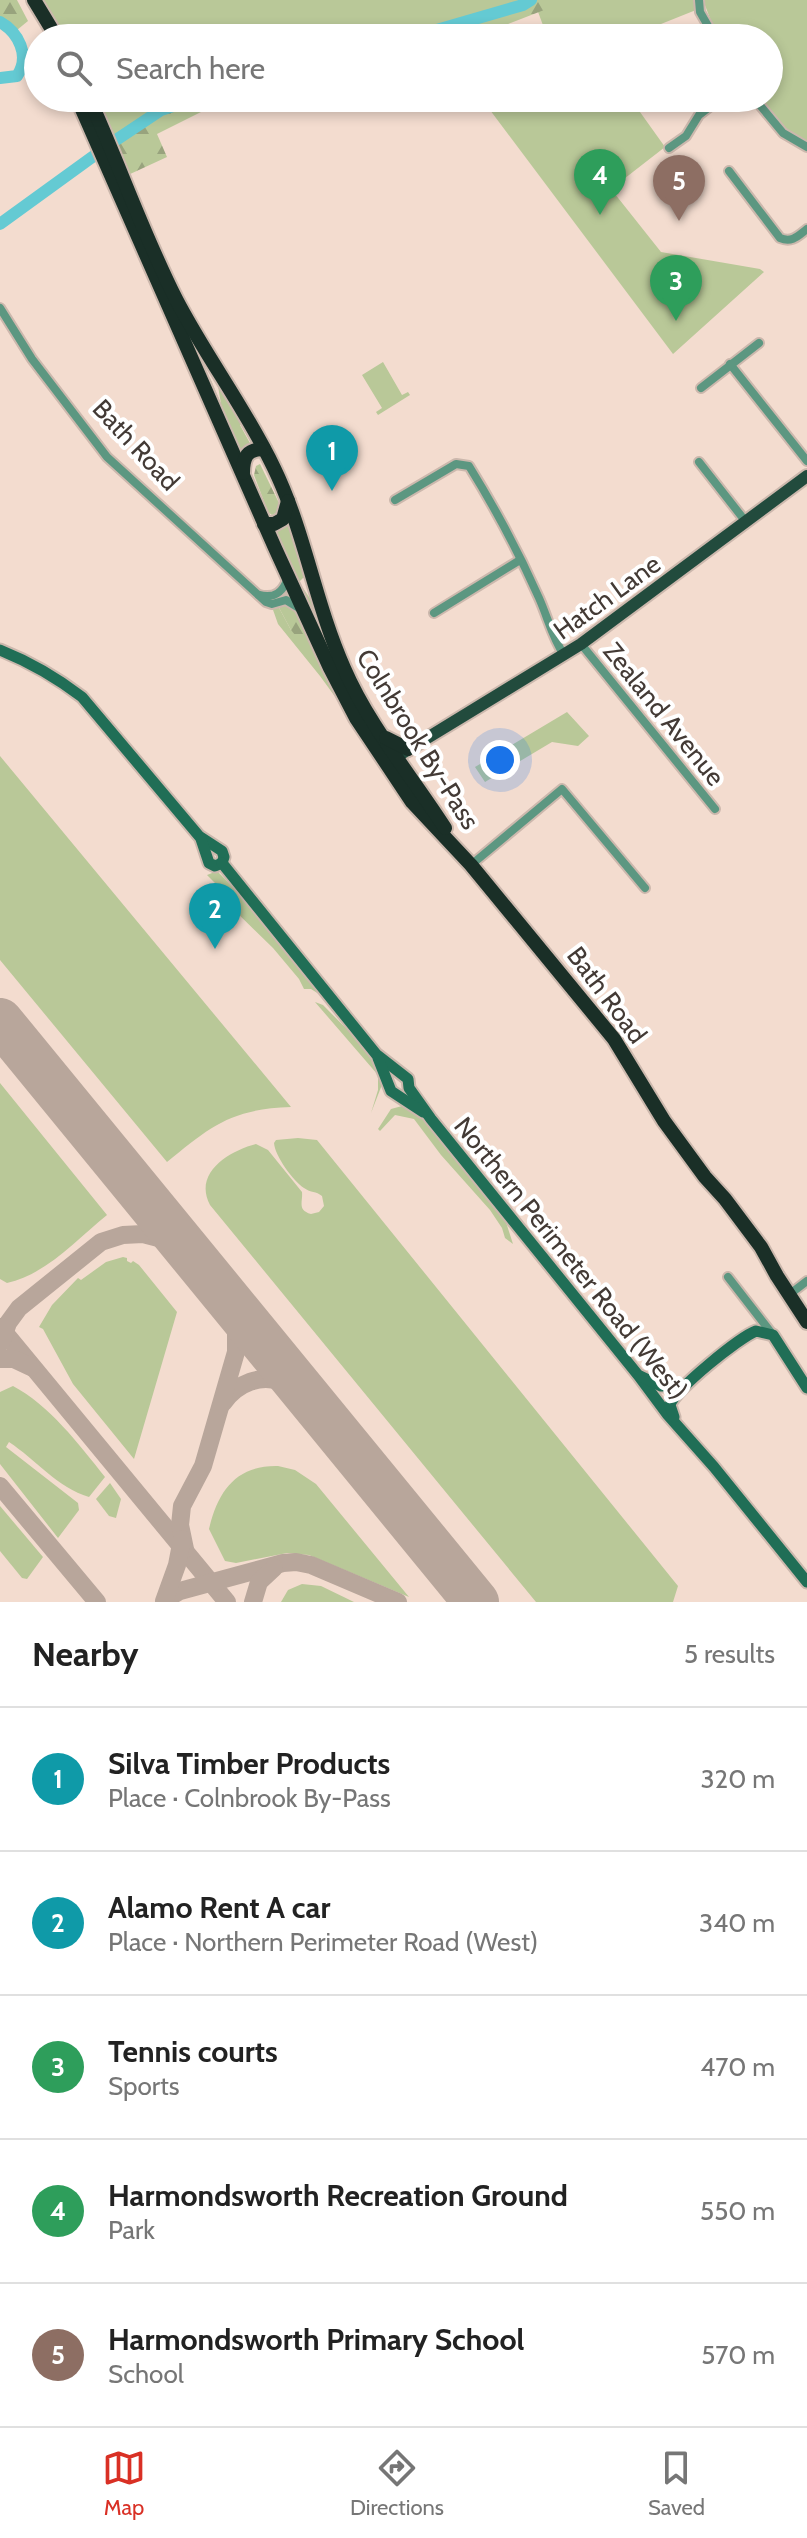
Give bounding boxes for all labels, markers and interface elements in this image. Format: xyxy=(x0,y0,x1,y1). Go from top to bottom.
search box xyxy=(24,24,783,112)
icon: search xyxy=(52,46,96,90)
text: Search here xyxy=(116,50,265,87)
pin: 4 xyxy=(574,149,626,215)
pin: 5 xyxy=(653,155,705,221)
pin: 3 xyxy=(650,255,702,321)
street label: Bath Road xyxy=(86,393,186,497)
pin: 1 xyxy=(306,425,358,491)
street label: Hatch Lane xyxy=(547,548,667,646)
street label: Zealand Avenue xyxy=(596,636,732,792)
street label: Colnbrook By-Pass xyxy=(350,643,486,835)
your location xyxy=(480,740,520,780)
pin: 2 xyxy=(189,883,241,949)
street label: Bath Road xyxy=(560,940,654,1050)
street label: Northern Perimeter Road (West) xyxy=(447,1110,695,1406)
text: Nearby xyxy=(32,1633,139,1675)
text: 5 results xyxy=(684,1638,775,1670)
text: Silva Timber Products xyxy=(108,1745,390,1782)
text: 1 xyxy=(53,1763,63,1795)
text: 320 m xyxy=(701,1763,775,1795)
text: Place · Colnbrook By-Pass xyxy=(108,1782,391,1814)
text: Alamo Rent A car xyxy=(108,1889,330,1926)
text: 2 xyxy=(51,1907,65,1939)
text: 340 m xyxy=(699,1907,775,1939)
text: Place · Northern Perimeter Road (West) xyxy=(108,1926,538,1958)
text: Tennis courts xyxy=(108,2033,278,2070)
text: 3 xyxy=(51,2051,65,2083)
text: 470 m xyxy=(700,2051,775,2083)
text: Sports xyxy=(108,2070,180,2102)
text: Harmondsworth Recreation Ground xyxy=(108,2177,568,2214)
text: 4 xyxy=(50,2195,66,2227)
text: 550 m xyxy=(700,2195,775,2227)
text: Park xyxy=(108,2214,155,2246)
text: Harmondsworth Primary School xyxy=(108,2321,524,2358)
text: 5 xyxy=(51,2339,65,2371)
text: 570 m xyxy=(701,2339,775,2371)
text: School xyxy=(108,2358,184,2390)
tab: Map xyxy=(102,2446,146,2521)
tab: Directions xyxy=(350,2446,444,2521)
tab: Saved xyxy=(648,2446,705,2521)

